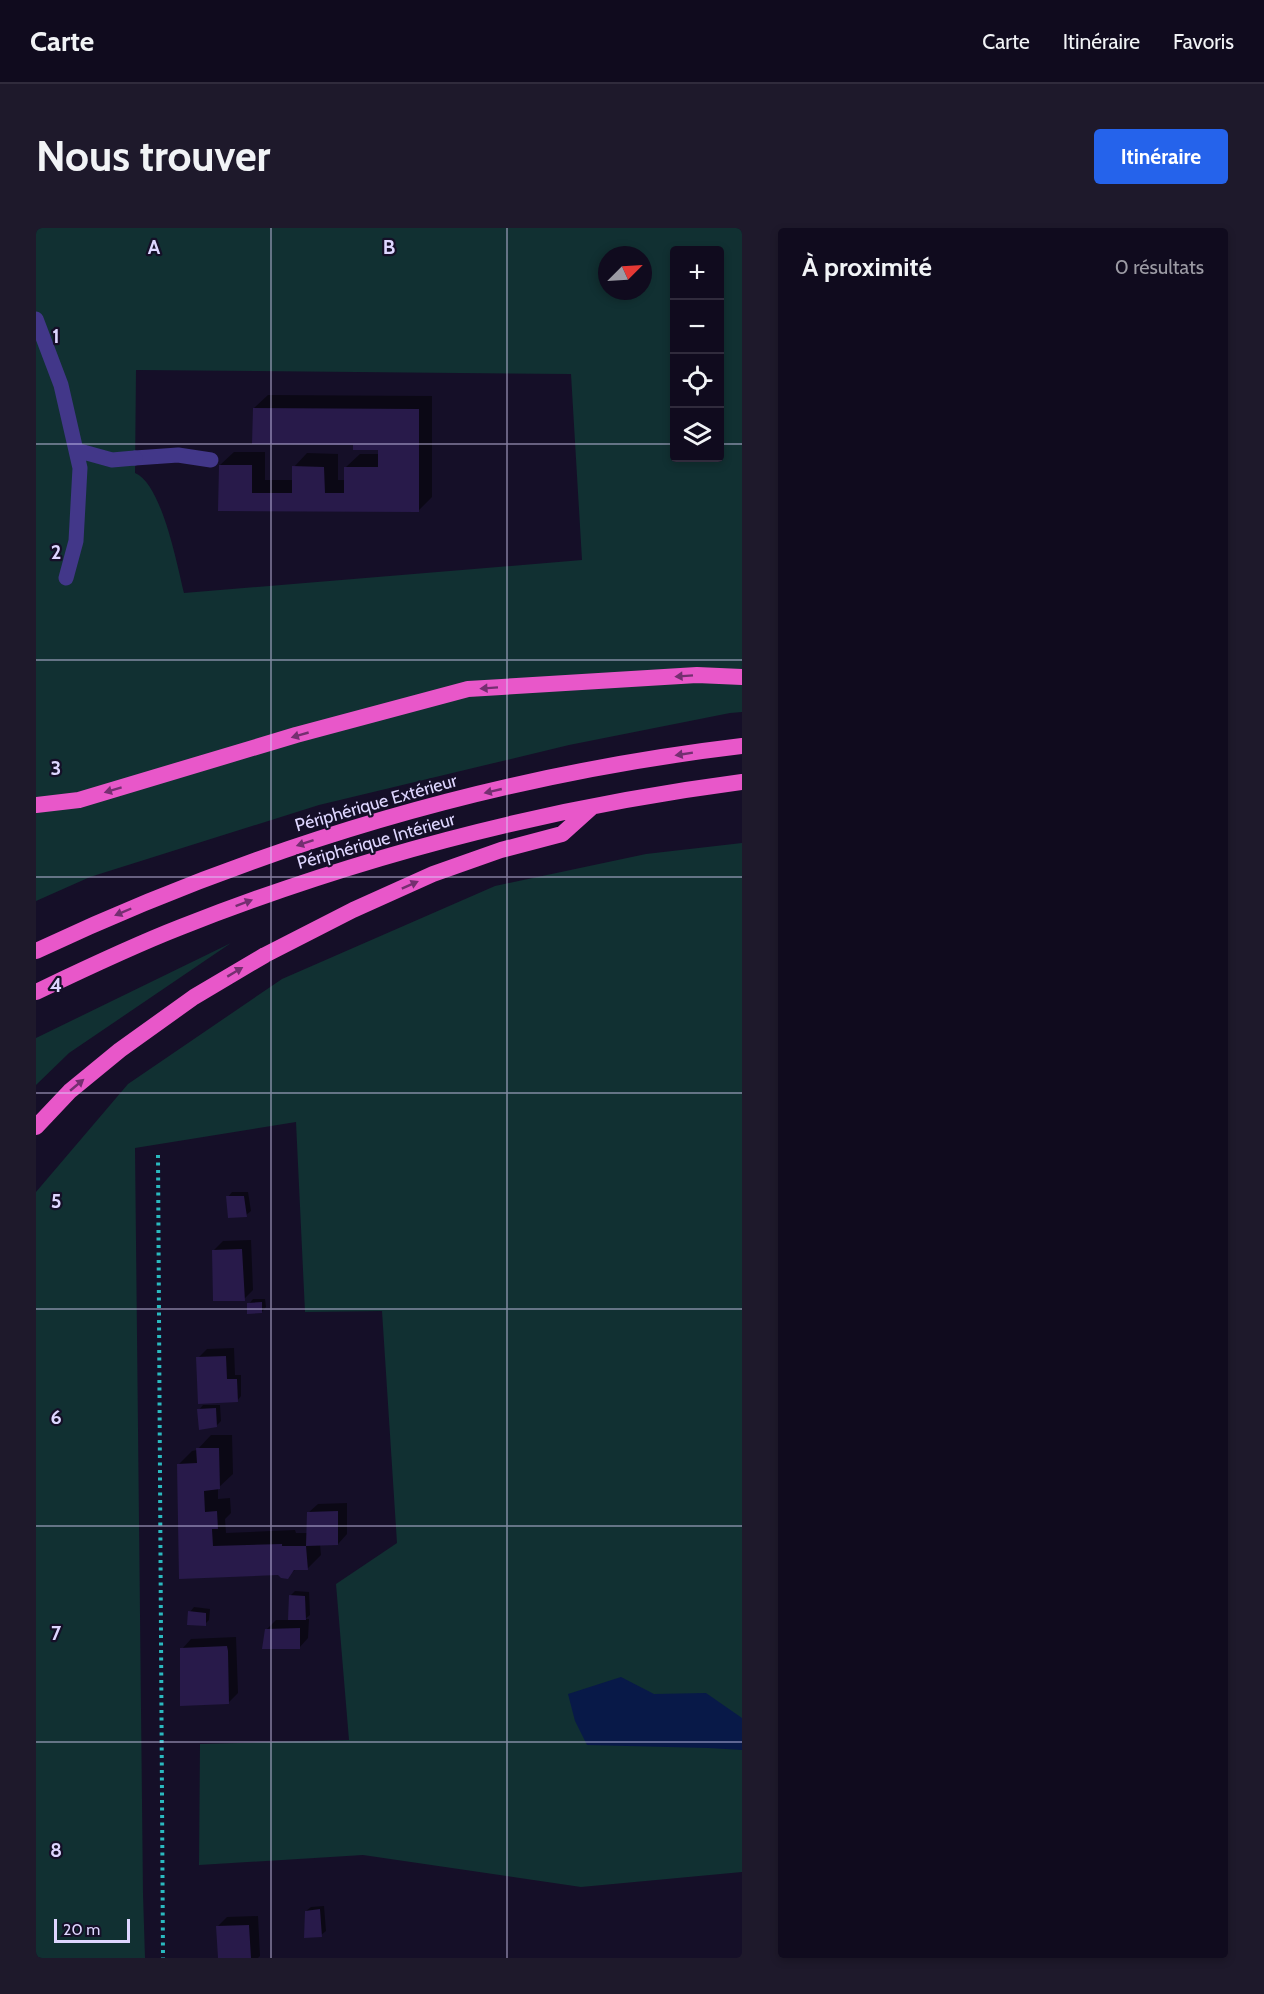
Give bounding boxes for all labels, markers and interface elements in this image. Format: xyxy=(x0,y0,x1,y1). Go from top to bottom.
text: Carte xyxy=(30,24,94,58)
text: Carte xyxy=(982,29,1030,54)
text: Itinéraire xyxy=(1063,29,1140,54)
text: Favoris xyxy=(1173,29,1234,54)
button: Itinéraire xyxy=(1094,129,1228,184)
text: Nous trouver xyxy=(36,130,270,182)
text: A xyxy=(148,235,161,259)
text: B xyxy=(383,235,395,259)
north arrow xyxy=(598,246,652,300)
map controls xyxy=(670,246,724,462)
button: + xyxy=(670,246,724,300)
text: À proximité xyxy=(802,251,932,283)
text: 0 résultats xyxy=(1115,255,1204,279)
button: − xyxy=(670,300,724,354)
text: 1 xyxy=(52,324,60,348)
button: locate xyxy=(670,354,724,408)
button: layers xyxy=(670,408,724,462)
text: 2 xyxy=(51,540,61,564)
one-way arrow xyxy=(674,671,693,680)
one-way arrow xyxy=(479,683,498,693)
one-way arrow xyxy=(291,730,309,740)
one-way arrow xyxy=(674,749,693,758)
text: 3 xyxy=(51,756,61,780)
street label: Périphérique Extérieur xyxy=(292,769,460,837)
one-way arrow xyxy=(104,786,122,795)
one-way arrow xyxy=(483,786,502,796)
street label: Périphérique Intérieur xyxy=(294,808,458,874)
one-way arrow xyxy=(296,839,314,849)
one-way arrow xyxy=(401,880,419,890)
one-way arrow xyxy=(236,898,254,908)
one-way arrow xyxy=(113,907,131,917)
one-way arrow xyxy=(227,967,244,977)
text: 4 xyxy=(50,973,62,997)
one-way arrow xyxy=(69,1079,85,1092)
text: 5 xyxy=(51,1189,61,1213)
text: 6 xyxy=(50,1405,62,1429)
text: 7 xyxy=(51,1621,62,1645)
text: 8 xyxy=(50,1838,62,1862)
scale bar xyxy=(54,1916,130,1944)
text: 20 m xyxy=(63,1920,100,1939)

